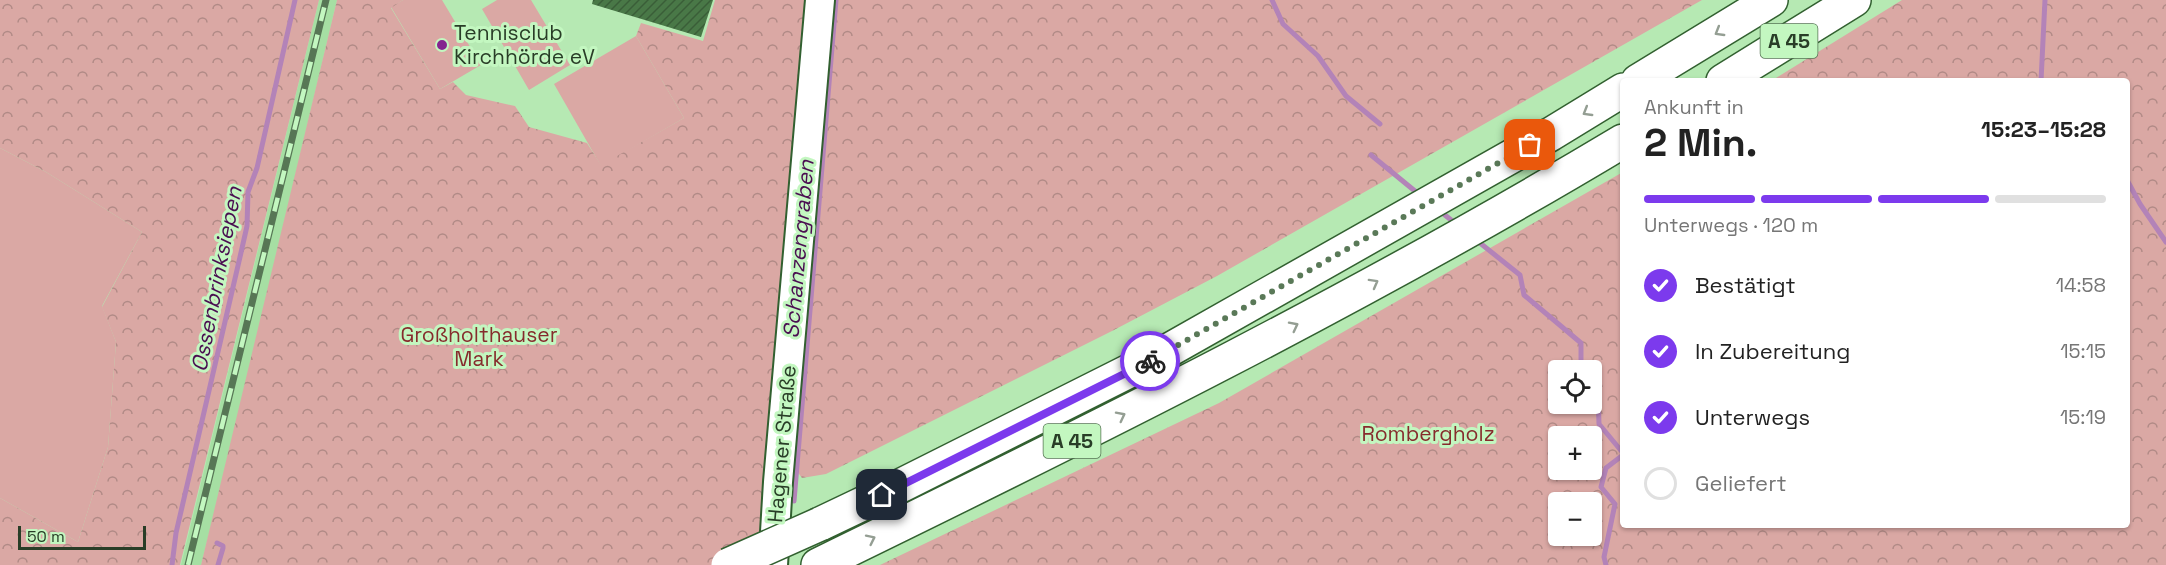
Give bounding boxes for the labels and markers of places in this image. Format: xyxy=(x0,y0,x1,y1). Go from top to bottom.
place label: Tennisclub Kirchhörde eV xyxy=(454,19,595,70)
marker: Tennisclub Kirchhörde eV xyxy=(435,38,449,52)
pin xyxy=(1504,119,1555,170)
pin xyxy=(856,469,907,520)

